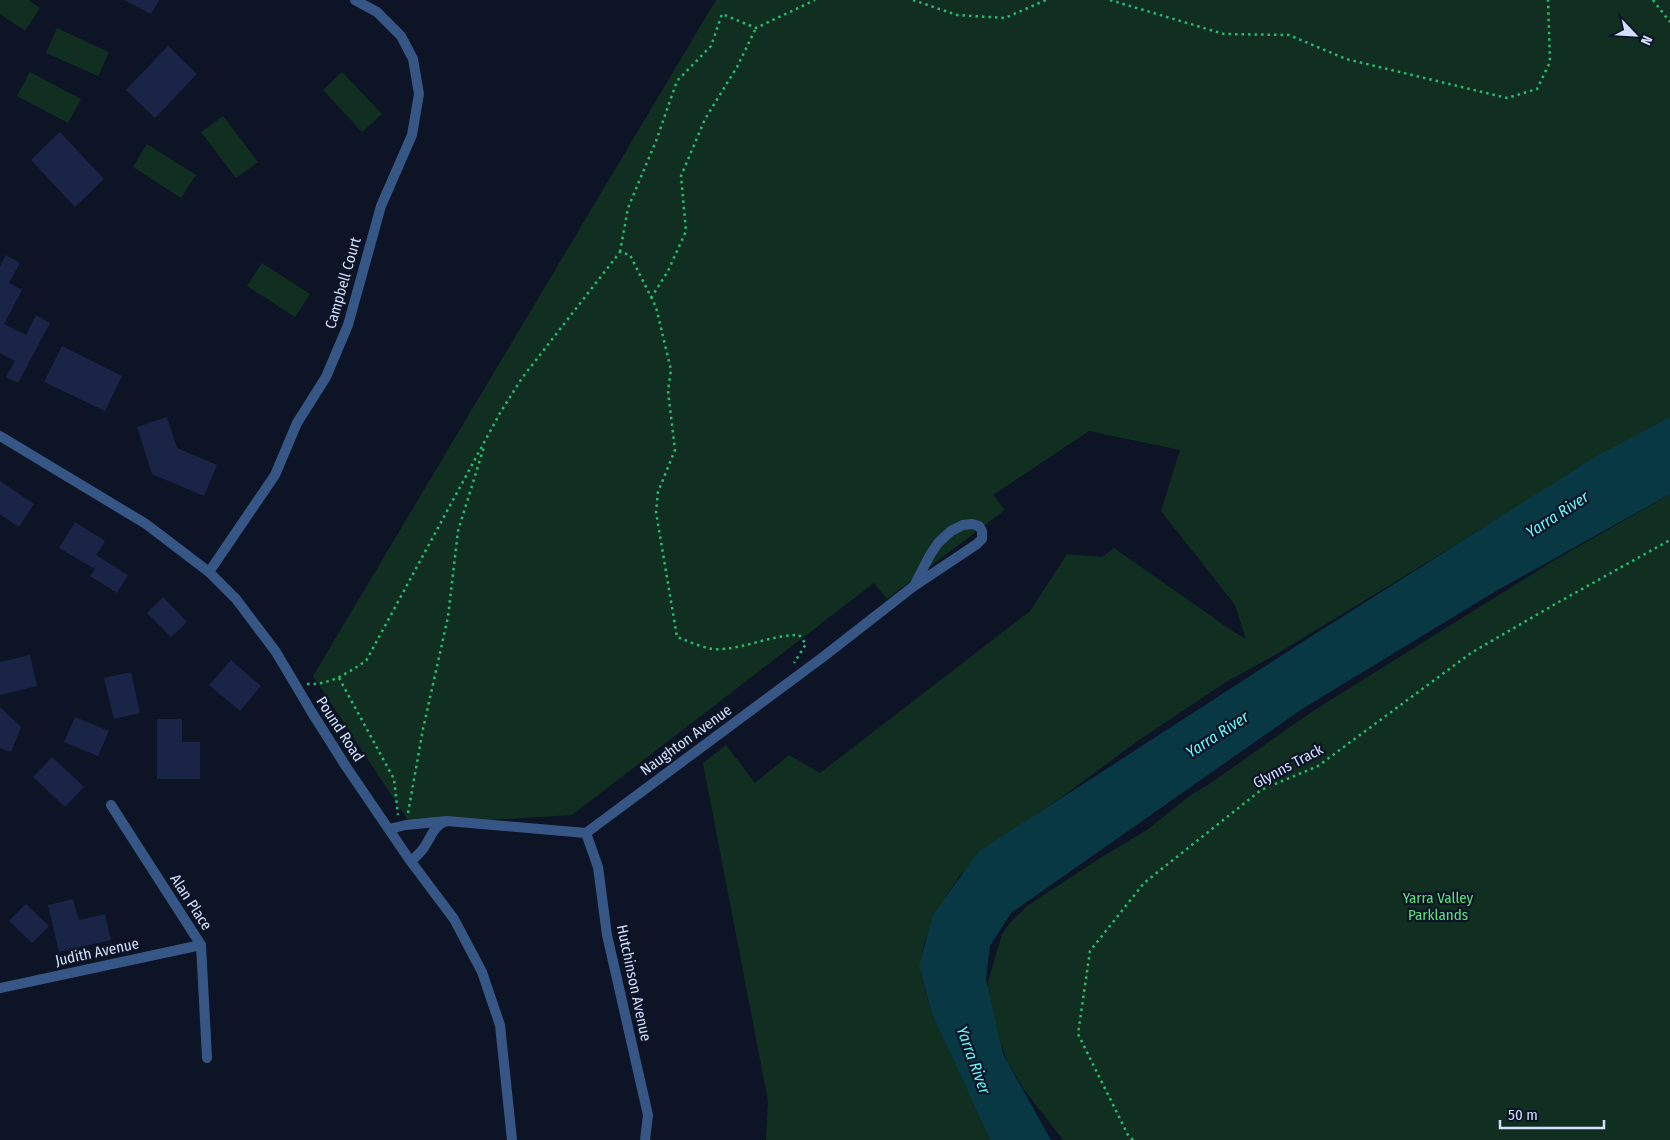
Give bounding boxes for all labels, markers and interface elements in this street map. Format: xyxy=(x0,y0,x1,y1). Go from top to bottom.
north arrow xyxy=(1610,10,1660,60)
text: N xyxy=(1637,33,1656,48)
street label: Campbell Court xyxy=(321,235,365,331)
water label: Yarra River xyxy=(1522,487,1592,542)
street label: Pound Road xyxy=(312,693,368,765)
street label: Naughton Avenue xyxy=(637,701,735,779)
water label: Yarra River xyxy=(1182,707,1252,762)
street label: Glynns Track xyxy=(1250,740,1326,792)
street label: Alan Place xyxy=(166,871,216,933)
park label: Yarra Valley Parklands xyxy=(1403,889,1474,924)
street label: Hutchinson Avenue xyxy=(613,923,655,1043)
street label: Judith Avenue xyxy=(53,934,141,970)
water label: Yarra River xyxy=(953,1024,995,1097)
scale bar xyxy=(1500,1098,1604,1130)
text: 50 m xyxy=(1508,1106,1538,1124)

